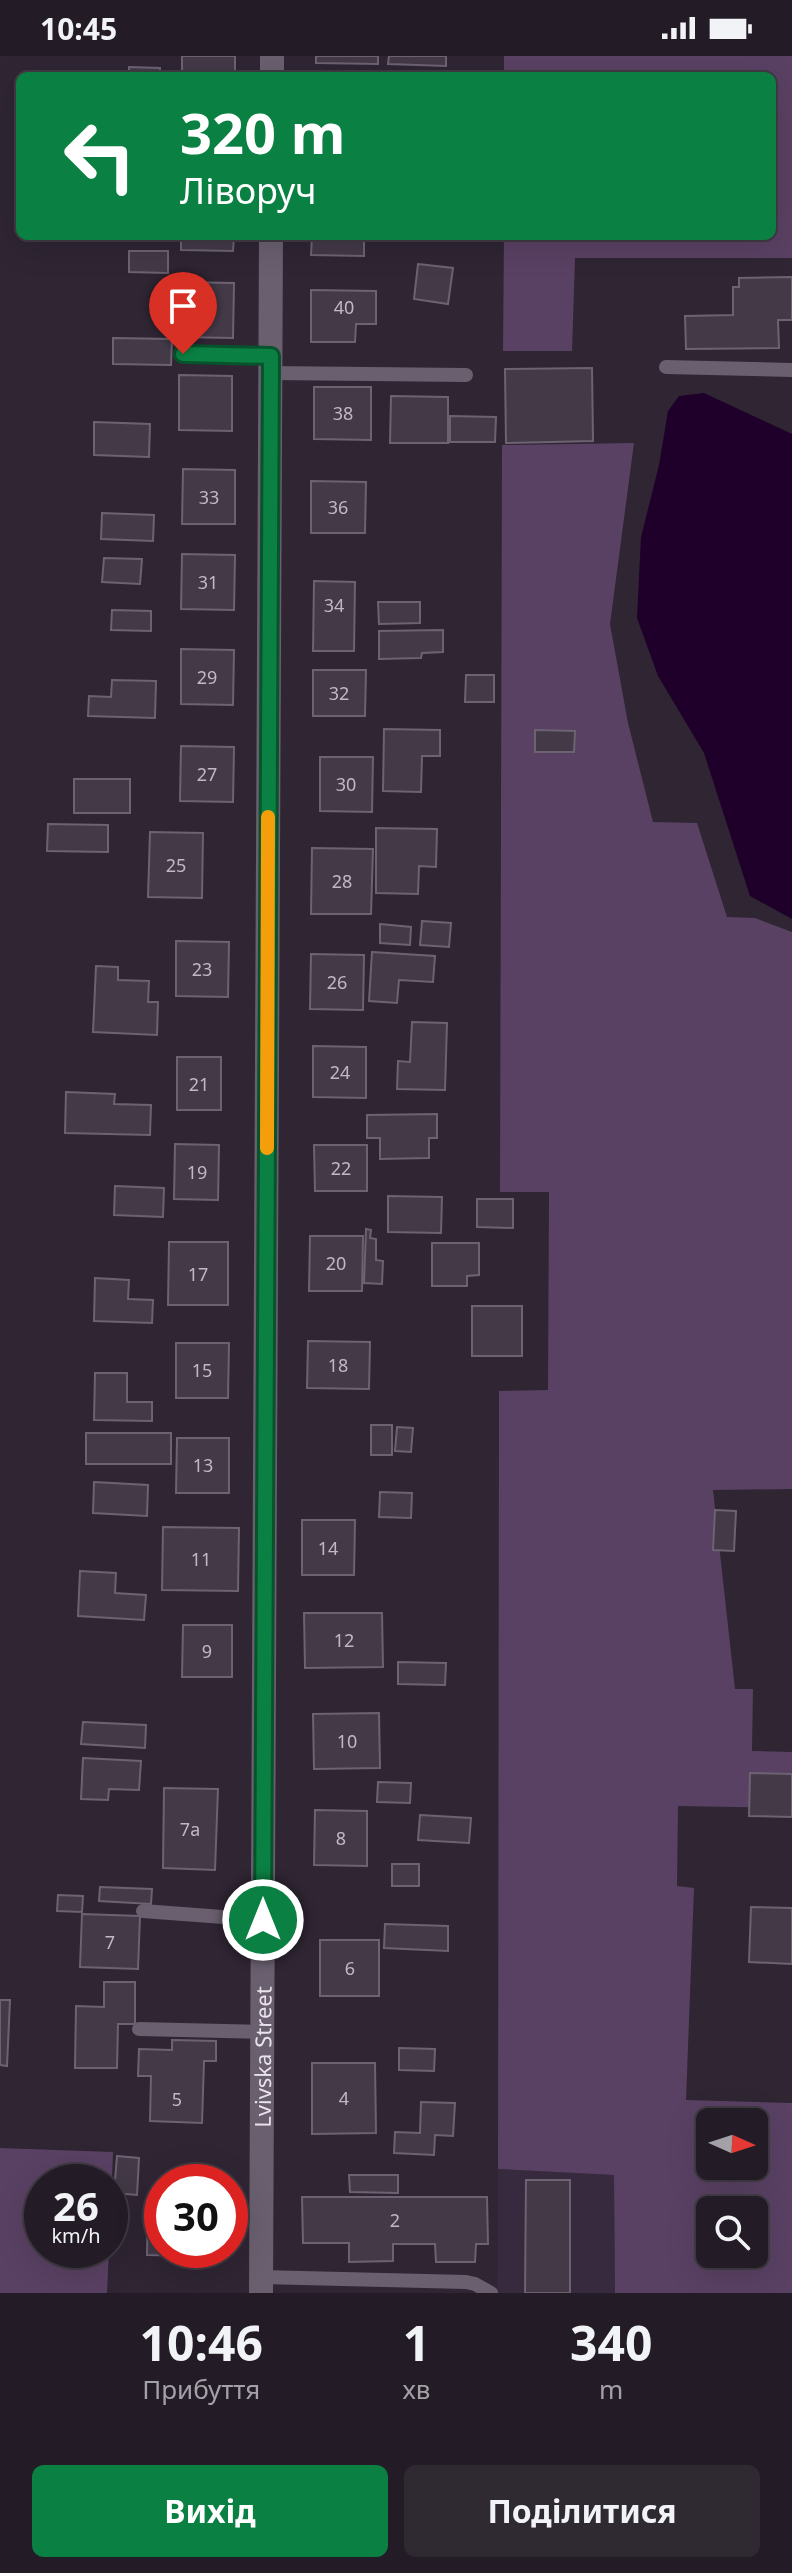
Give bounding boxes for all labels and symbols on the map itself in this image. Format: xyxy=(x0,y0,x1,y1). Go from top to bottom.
pin xyxy=(149,272,217,354)
house number: 40 xyxy=(334,295,354,319)
house number: 38 xyxy=(333,401,353,425)
house number: 33 xyxy=(199,485,219,509)
house number: 36 xyxy=(328,495,348,519)
house number: 31 xyxy=(198,570,218,594)
house number: 34 xyxy=(324,593,344,617)
house number: 29 xyxy=(197,665,217,689)
house number: 32 xyxy=(329,681,349,705)
house number: 27 xyxy=(197,762,217,786)
house number: 30 xyxy=(336,772,356,796)
house number: 25 xyxy=(166,853,186,877)
house number: 28 xyxy=(332,869,352,893)
house number: 23 xyxy=(192,957,212,981)
house number: 26 xyxy=(327,970,347,994)
house number: 24 xyxy=(330,1060,350,1084)
house number: 21 xyxy=(189,1072,209,1096)
house number: 22 xyxy=(331,1156,351,1180)
house number: 19 xyxy=(187,1160,207,1184)
house number: 20 xyxy=(326,1251,346,1275)
house number: 17 xyxy=(188,1262,208,1286)
house number: 18 xyxy=(328,1353,348,1377)
house number: 15 xyxy=(192,1358,212,1382)
house number: 13 xyxy=(193,1453,213,1477)
house number: 14 xyxy=(318,1536,338,1560)
house number: 11 xyxy=(191,1547,211,1571)
house number: 12 xyxy=(334,1628,354,1652)
house number: 9 xyxy=(202,1639,212,1663)
house number: 10 xyxy=(337,1729,357,1753)
house number: 7а xyxy=(180,1817,200,1841)
house number: 8 xyxy=(336,1826,346,1850)
position arrow xyxy=(221,1878,305,1962)
house number: 7 xyxy=(105,1930,115,1954)
house number: 6 xyxy=(345,1956,355,1980)
street label: Lvivska Street xyxy=(247,1986,277,2128)
house number: 4 xyxy=(339,2086,349,2110)
house number: 5 xyxy=(172,2087,182,2111)
north arrow xyxy=(696,2108,768,2180)
speed limit sign: 30 xyxy=(144,2164,248,2268)
house number: 2 xyxy=(390,2208,400,2232)

